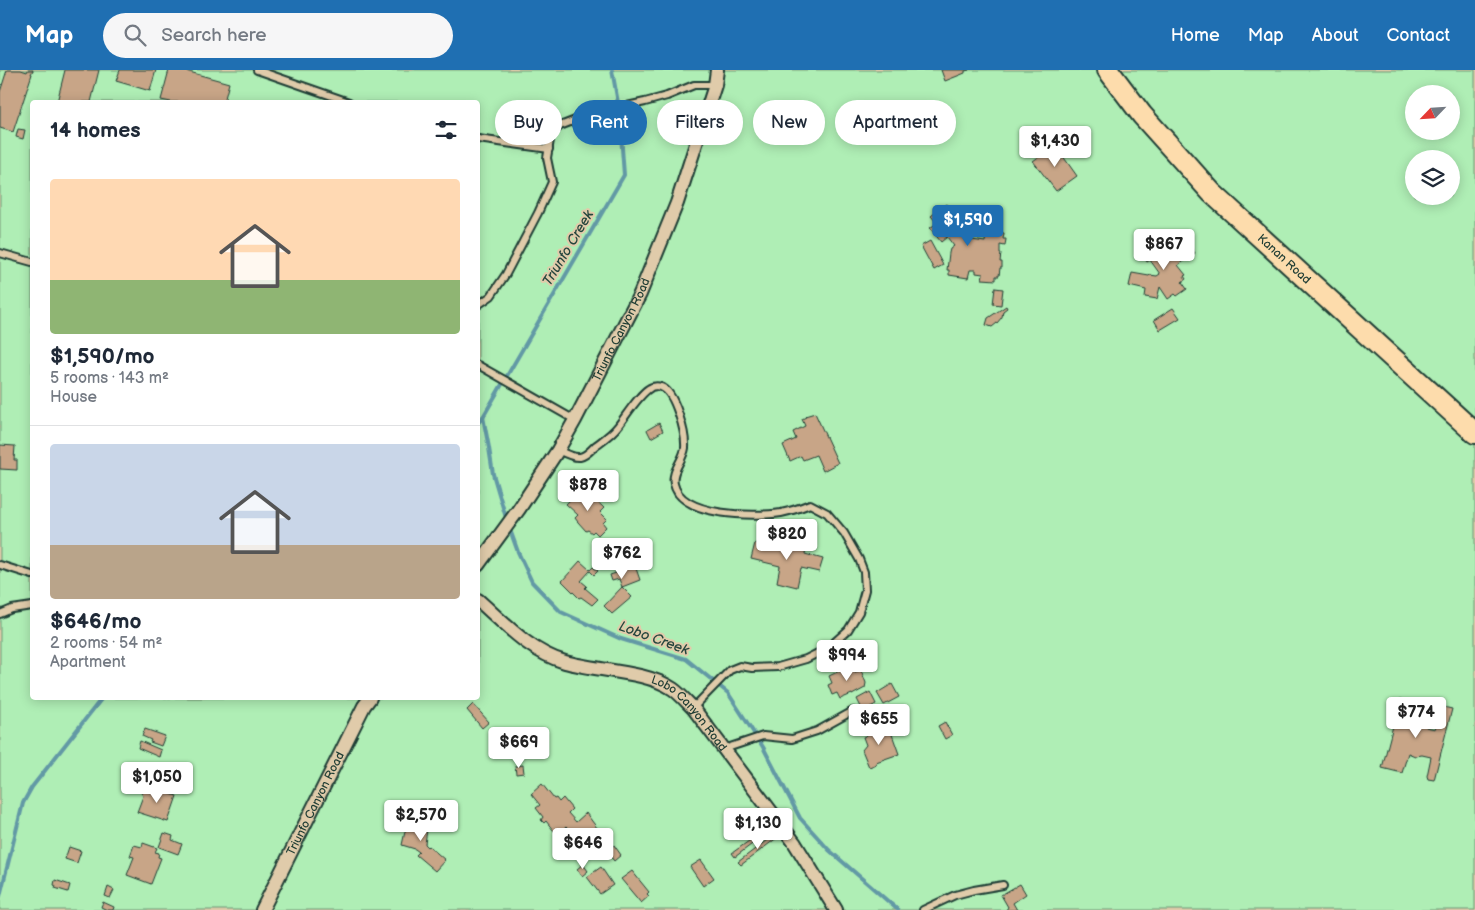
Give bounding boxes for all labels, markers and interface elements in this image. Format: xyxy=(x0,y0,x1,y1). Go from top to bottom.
search box xyxy=(103,13,453,58)
text: Map xyxy=(25,21,73,50)
icon: search xyxy=(121,21,149,49)
text: Search here xyxy=(161,24,267,47)
text: Home xyxy=(1171,25,1220,46)
text: Map xyxy=(1248,25,1284,46)
text: About xyxy=(1312,25,1359,46)
text: Contact xyxy=(1387,25,1450,46)
north arrow xyxy=(1405,85,1460,140)
map controls xyxy=(1405,85,1460,205)
chip: Buy xyxy=(495,100,562,145)
chip: Rent xyxy=(572,100,647,145)
chip: Filters xyxy=(657,100,743,145)
chip: New xyxy=(753,100,825,145)
chip: Apartment xyxy=(835,100,956,145)
icon: filters xyxy=(432,116,460,144)
text: 14 homes xyxy=(50,118,141,143)
pin: $1,430 xyxy=(1014,126,1096,168)
text: $1,430 xyxy=(1030,132,1080,151)
button: layers xyxy=(1405,150,1460,205)
pin: $1,590 xyxy=(927,204,1009,247)
water label: Triunfo Creek xyxy=(539,206,598,289)
icon: home xyxy=(210,211,300,301)
text: $1,590 xyxy=(943,211,993,230)
pin: $867 xyxy=(1134,228,1194,271)
street label: Kanan Road xyxy=(1254,231,1314,287)
text: $867 xyxy=(1145,235,1183,254)
street label: Triunfo Canyon Road xyxy=(589,276,653,384)
text: $1,590/mo xyxy=(50,344,155,369)
text: 5 rooms · 143 m² xyxy=(50,369,169,388)
text: House xyxy=(50,388,97,407)
pin: $878 xyxy=(558,470,618,512)
text: $878 xyxy=(569,476,607,495)
icon: home xyxy=(210,477,300,567)
pin: $820 xyxy=(757,518,817,561)
text: $820 xyxy=(767,525,807,544)
pin: $762 xyxy=(592,538,652,580)
text: $762 xyxy=(603,544,641,563)
text: $646/mo xyxy=(50,609,141,634)
water label: Lobo Creek xyxy=(617,617,692,659)
text: 2 rooms · 54 m² xyxy=(50,634,162,653)
pin: $994 xyxy=(817,640,877,682)
text: $994 xyxy=(828,646,866,665)
text: Apartment xyxy=(50,653,126,672)
street label: Lobo Canyon Road xyxy=(649,672,731,754)
pin: $774 xyxy=(1386,696,1446,739)
text: $774 xyxy=(1397,703,1435,722)
pin: $655 xyxy=(849,704,909,746)
text: $655 xyxy=(860,710,898,729)
pin: $669 xyxy=(489,726,549,769)
text: $669 xyxy=(499,733,539,752)
street label: Triunfo Canyon Road xyxy=(283,749,347,858)
pin: $1,050 xyxy=(116,762,198,804)
text: $1,050 xyxy=(132,768,182,787)
pin: $2,570 xyxy=(380,800,462,842)
text: $2,570 xyxy=(395,806,447,825)
pin: $1,130 xyxy=(717,808,799,850)
text: $1,130 xyxy=(735,814,781,833)
pin: $646 xyxy=(553,828,613,870)
text: $646 xyxy=(563,834,603,853)

